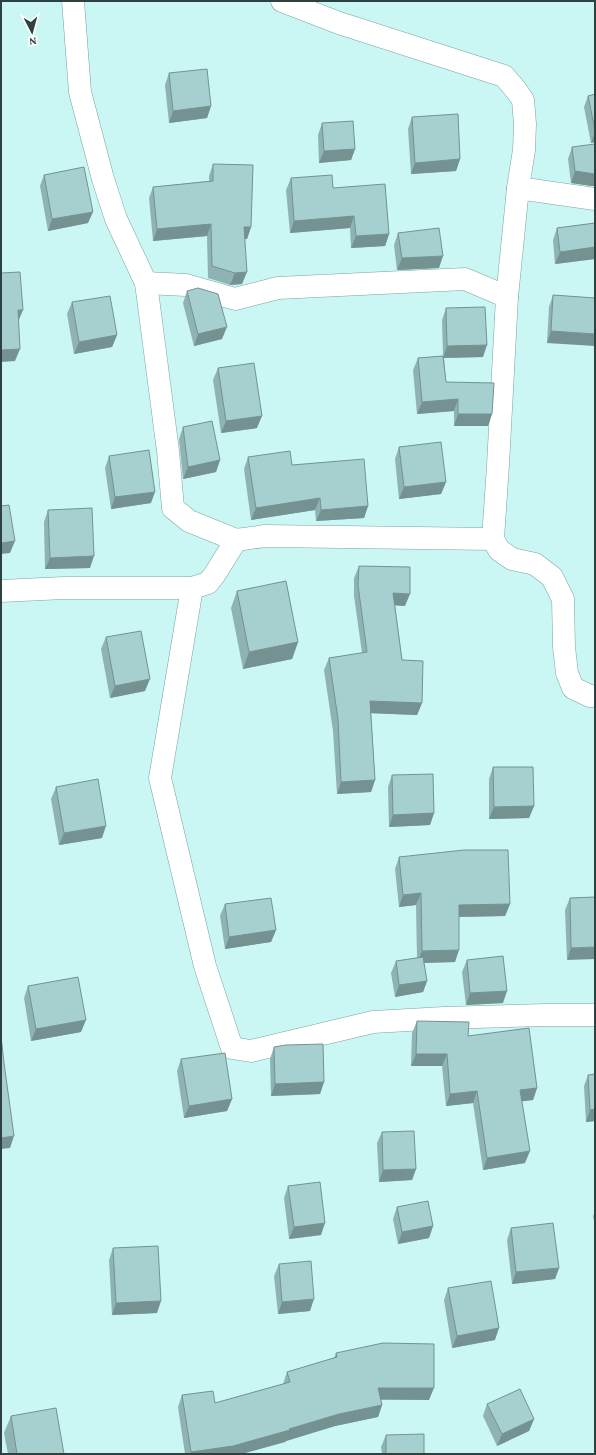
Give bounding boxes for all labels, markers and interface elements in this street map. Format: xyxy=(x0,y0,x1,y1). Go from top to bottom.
north arrow xyxy=(12,12,52,52)
text: N xyxy=(28,36,37,48)

